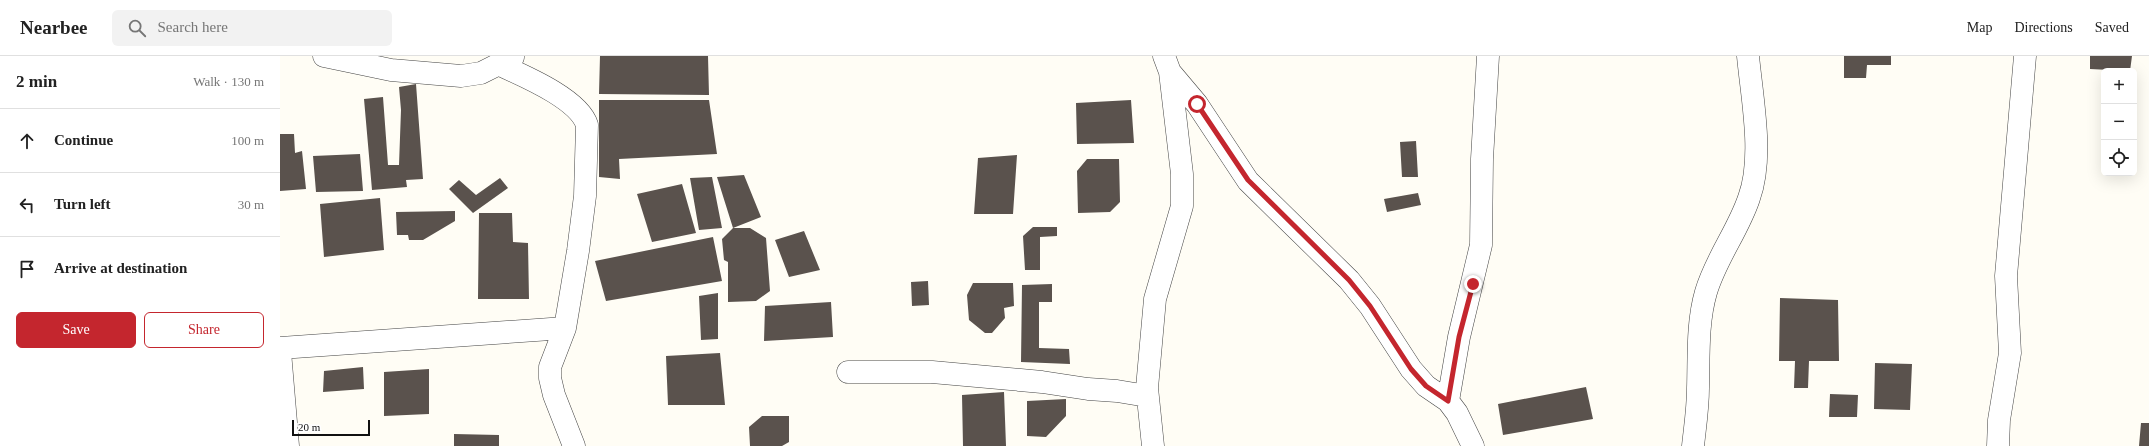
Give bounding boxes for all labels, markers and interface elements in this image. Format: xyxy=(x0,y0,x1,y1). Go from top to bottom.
search box xyxy=(112,10,392,46)
text: Nearbee xyxy=(20,17,88,38)
icon: search xyxy=(126,17,148,39)
text: Search here xyxy=(158,19,228,35)
text: Map xyxy=(1967,20,1992,35)
text: Directions xyxy=(2014,20,2073,35)
text: Saved xyxy=(2095,20,2129,35)
map controls xyxy=(2101,68,2137,176)
button: + xyxy=(2101,68,2137,104)
text: 2 min xyxy=(16,72,57,91)
text: Walk · 130 m xyxy=(193,74,264,89)
route start xyxy=(1188,95,1206,113)
button: − xyxy=(2101,104,2137,140)
icon: ahead xyxy=(16,130,38,152)
text: Continue xyxy=(54,132,113,148)
text: 100 m xyxy=(231,133,264,148)
button: locate xyxy=(2101,140,2137,176)
icon: left xyxy=(16,194,38,216)
text: Turn left xyxy=(54,196,111,212)
text: 30 m xyxy=(238,197,264,212)
icon: arrive xyxy=(16,258,38,280)
text: Arrive at destination xyxy=(54,260,187,276)
route end xyxy=(1464,275,1482,293)
button: Save xyxy=(16,312,136,348)
button: Share xyxy=(144,312,264,348)
scale bar xyxy=(292,418,370,437)
text: 20 m xyxy=(298,421,320,433)

